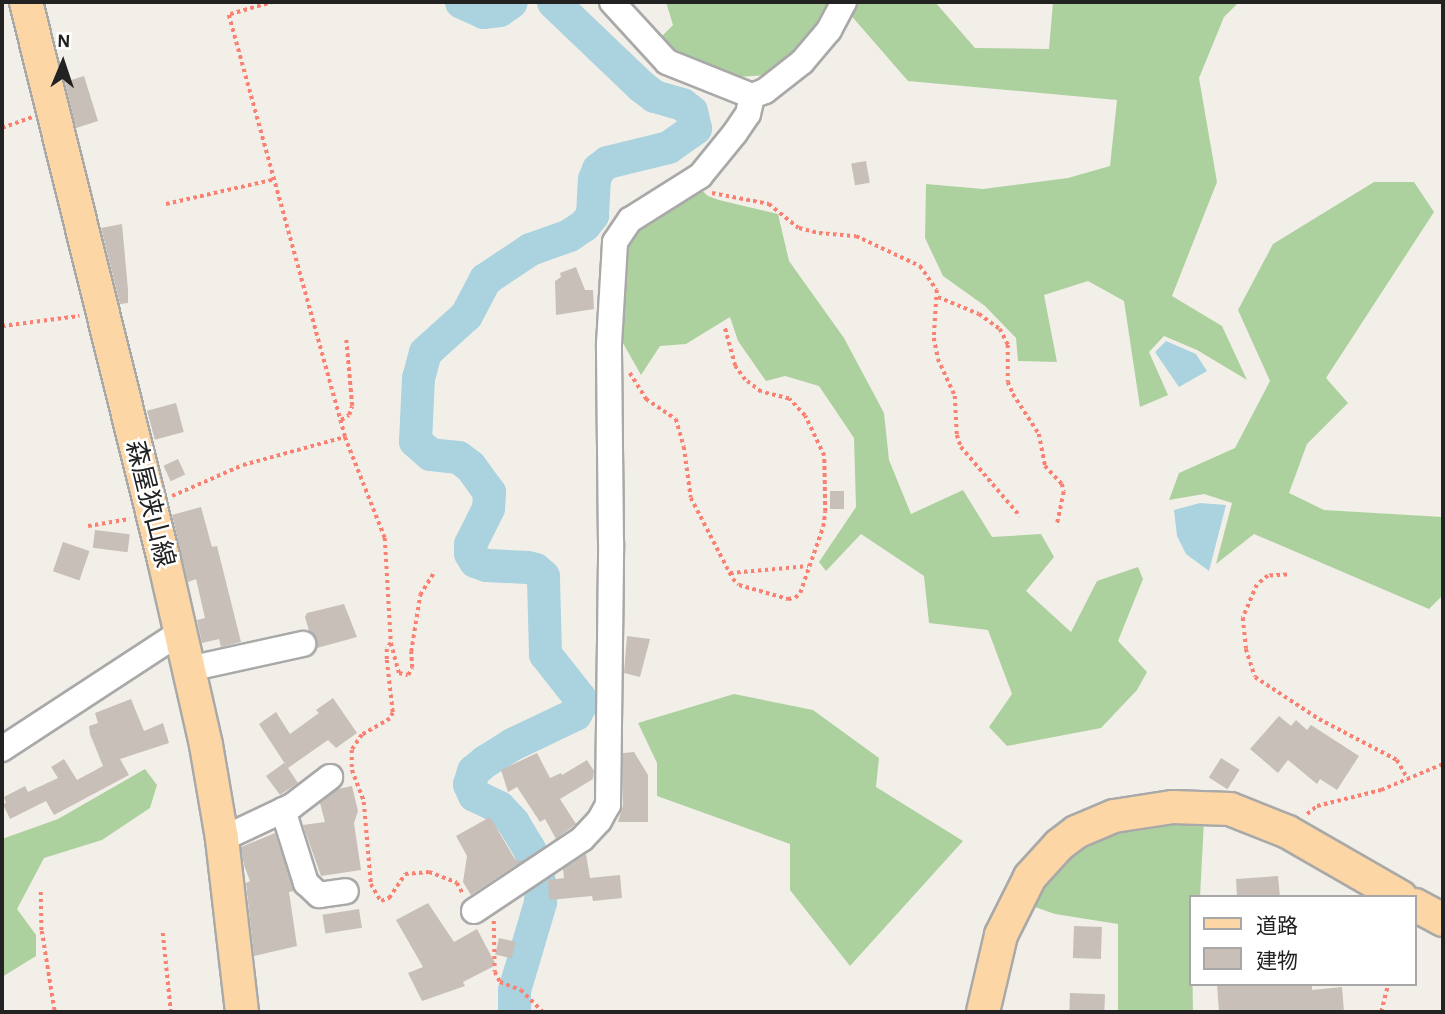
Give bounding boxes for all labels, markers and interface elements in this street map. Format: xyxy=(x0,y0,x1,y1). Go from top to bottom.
north arrow xyxy=(28,28,98,98)
text: N xyxy=(57,32,71,51)
street label: 森屋狭山線 xyxy=(118,437,180,571)
legend xyxy=(1190,895,1417,986)
text: 道路 xyxy=(1256,916,1298,937)
text: 建物 xyxy=(1256,951,1298,972)

